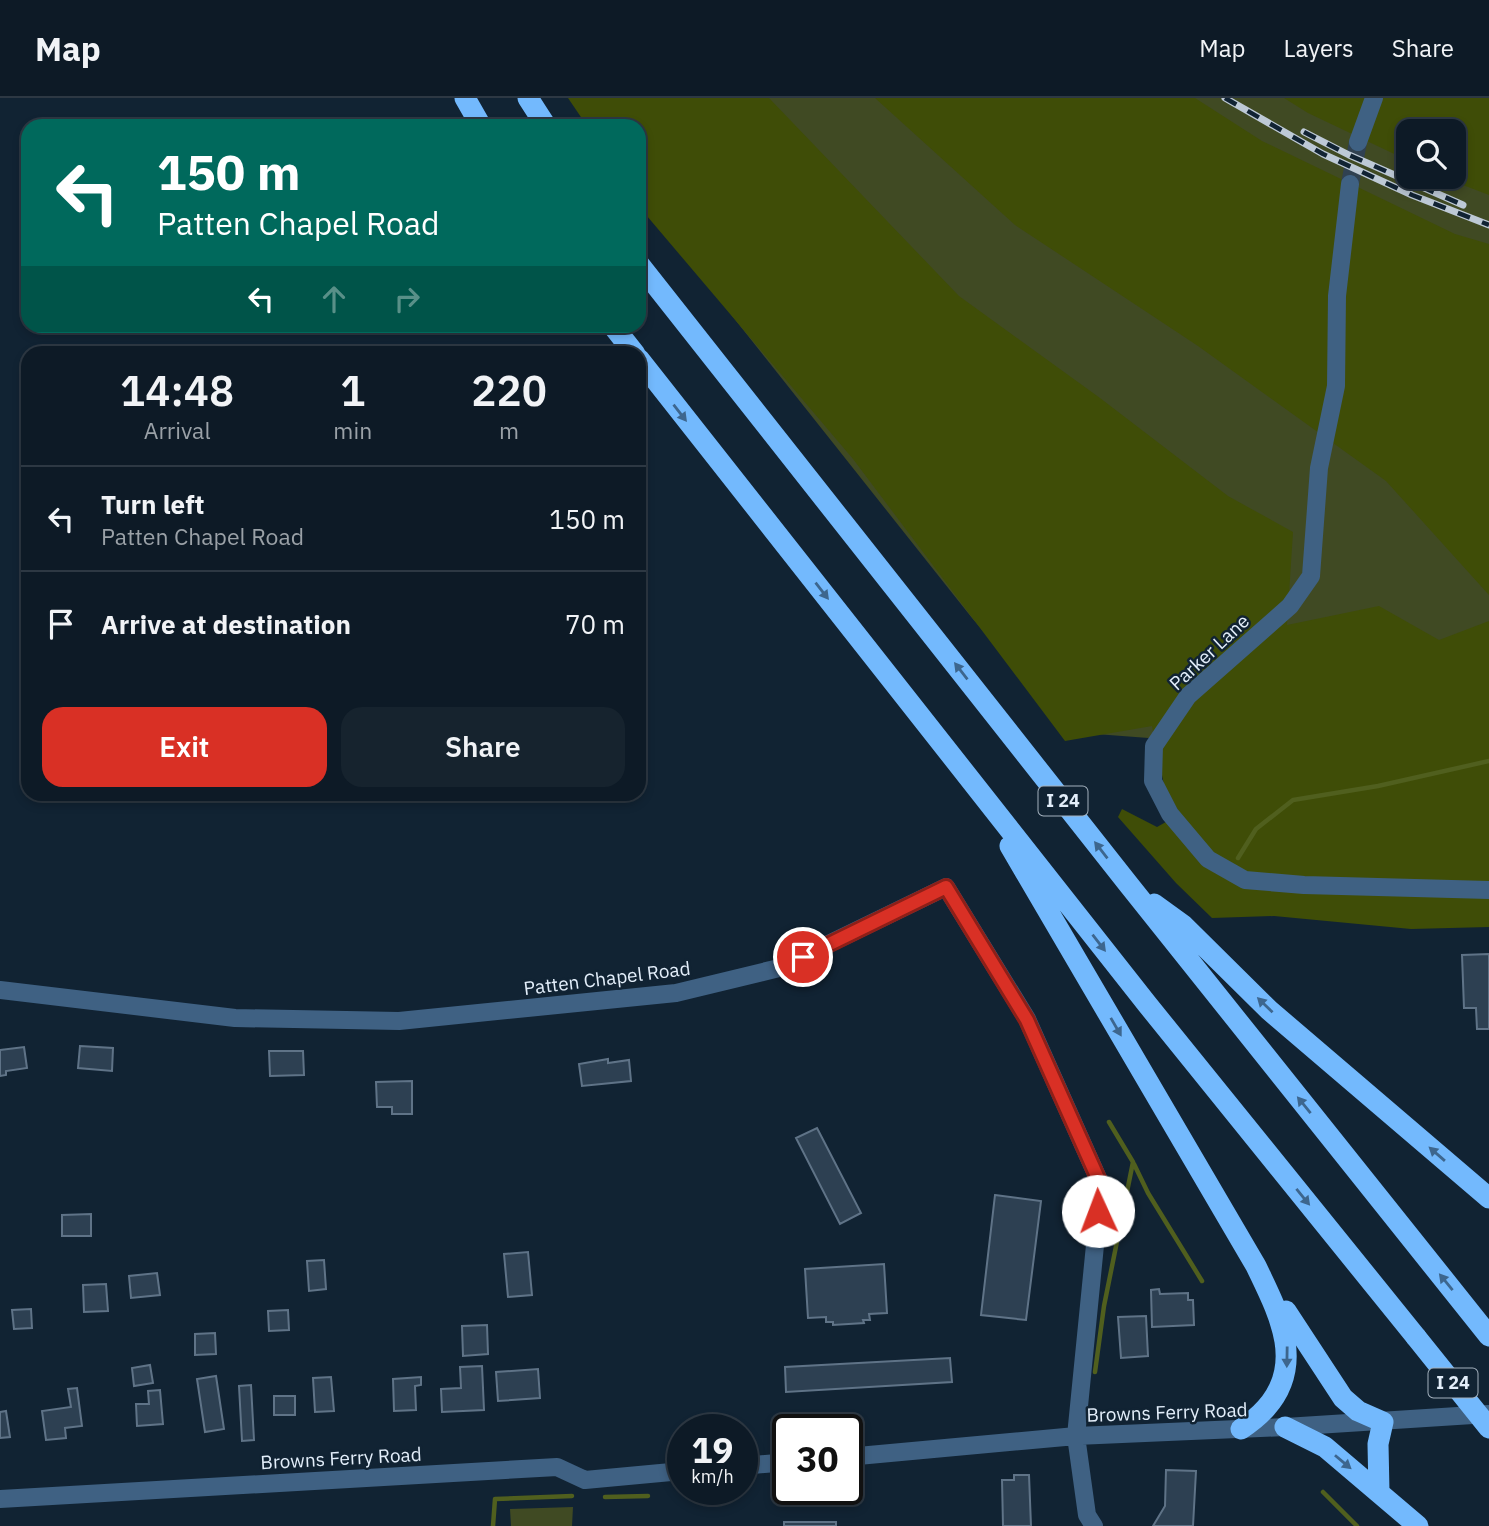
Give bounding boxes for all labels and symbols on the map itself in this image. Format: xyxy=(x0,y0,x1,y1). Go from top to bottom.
one-way arrow xyxy=(673,404,688,422)
one-way arrow xyxy=(814,582,829,600)
street label: Parker Lane xyxy=(1164,609,1254,695)
one-way arrow xyxy=(953,663,968,681)
road number: I 24 xyxy=(1038,786,1088,816)
one-way arrow xyxy=(1095,841,1109,859)
pin xyxy=(773,927,833,987)
one-way arrow xyxy=(1092,934,1106,952)
street label: Patten Chapel Road xyxy=(522,956,692,1000)
one-way arrow xyxy=(1257,998,1274,1014)
one-way arrow xyxy=(1110,1017,1122,1037)
one-way arrow xyxy=(1297,1096,1312,1114)
one-way arrow xyxy=(1428,1146,1446,1162)
position arrow xyxy=(1061,1174,1135,1248)
one-way arrow xyxy=(1295,1188,1310,1205)
one-way arrow xyxy=(1439,1274,1454,1292)
one-way arrow xyxy=(1281,1346,1293,1368)
road number: I 24 xyxy=(1428,1368,1478,1398)
street label: Browns Ferry Road xyxy=(1086,1397,1248,1427)
speed limit sign: 30 xyxy=(772,1414,863,1505)
street label: Browns Ferry Road xyxy=(260,1442,422,1474)
one-way arrow xyxy=(1334,1454,1352,1470)

